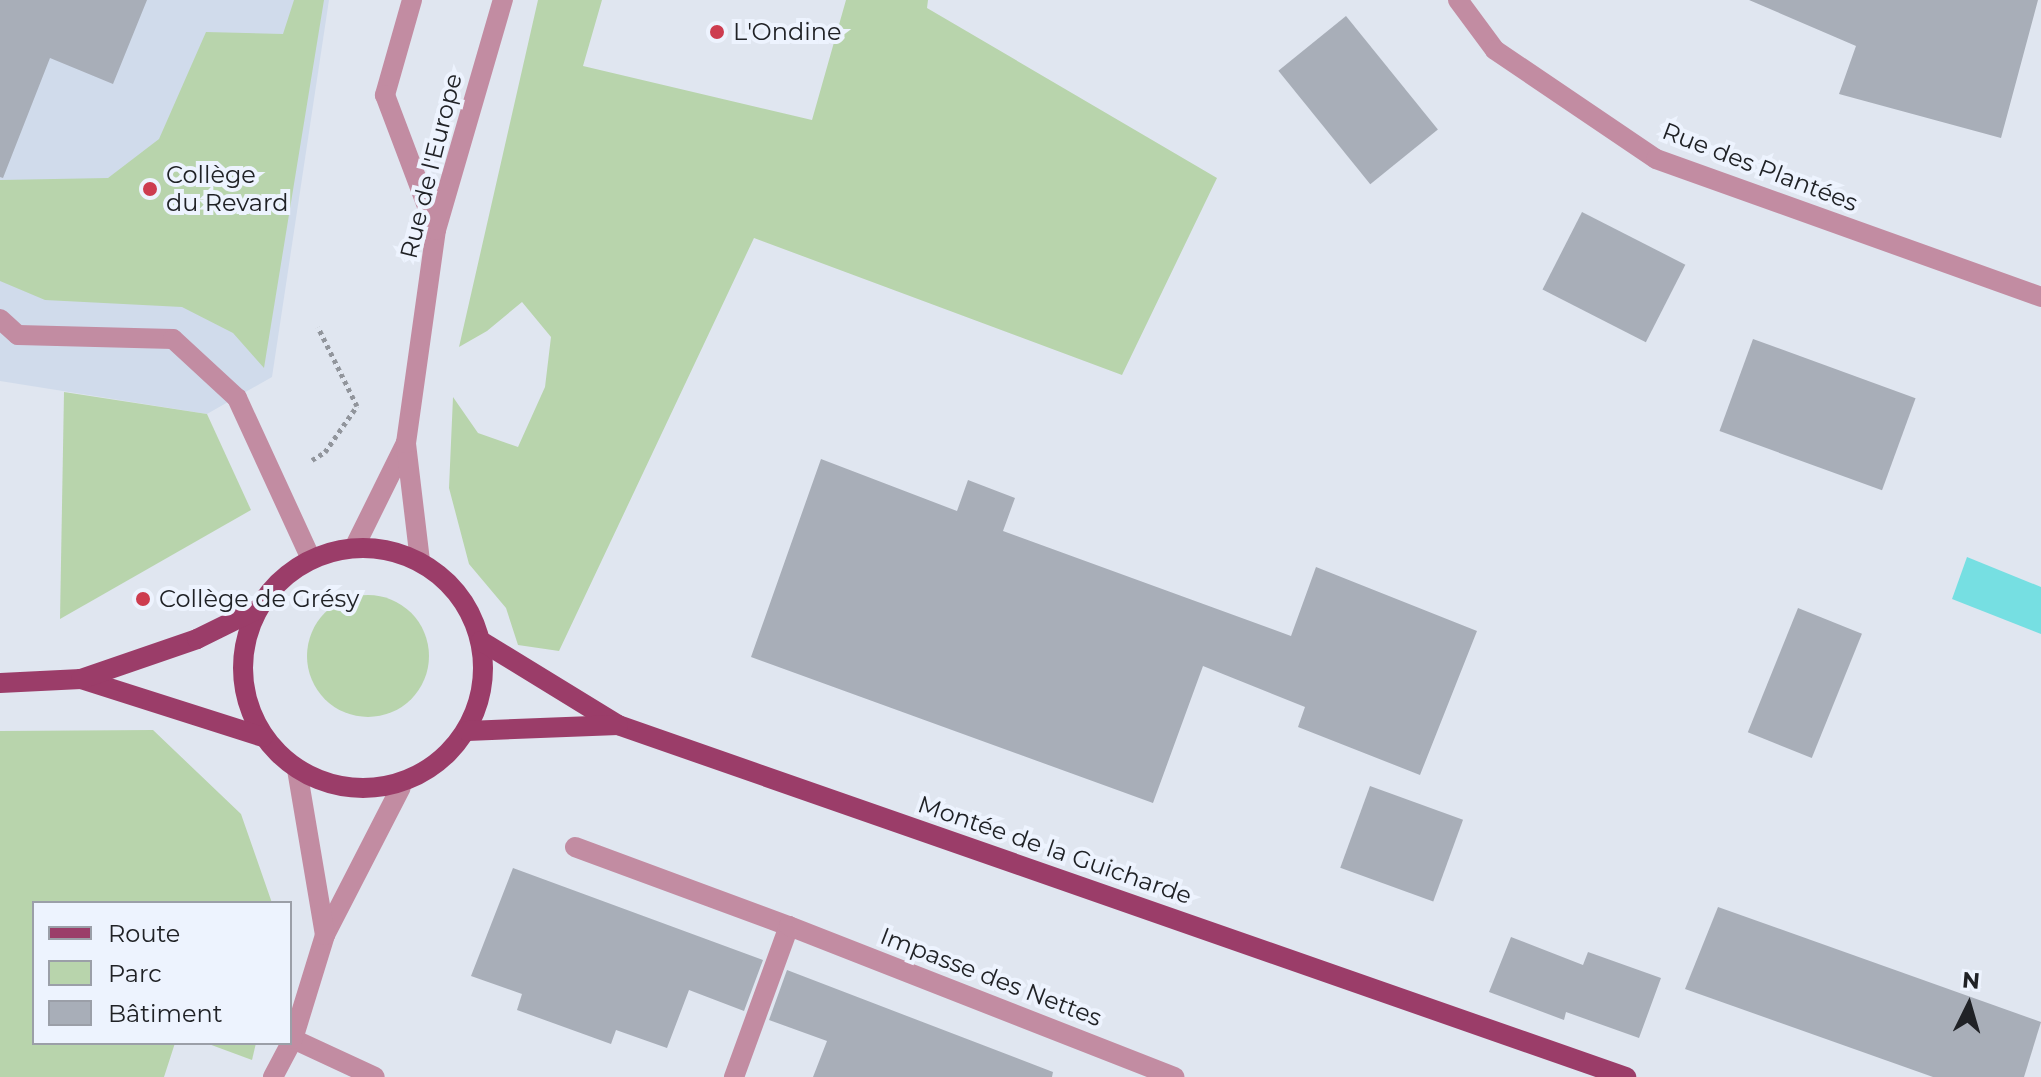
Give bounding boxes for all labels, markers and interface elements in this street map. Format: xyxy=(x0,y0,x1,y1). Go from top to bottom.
place label: L'Ondine xyxy=(733,18,841,46)
marker: L'Ondine xyxy=(708,23,726,41)
street label: Rue de l'Europe xyxy=(394,70,468,262)
street label: Rue des Plantées xyxy=(1658,116,1862,218)
place label: Collège du Revard xyxy=(166,161,289,217)
marker: Collège du Revard xyxy=(141,180,159,198)
place label: Collège de Grésy xyxy=(159,585,359,613)
marker: Collège de Grésy xyxy=(134,590,152,608)
street label: Montée de la Guicharde xyxy=(914,790,1196,910)
legend xyxy=(32,901,292,1045)
text: Route xyxy=(108,919,180,948)
street label: Impasse des Nettes xyxy=(876,921,1106,1033)
text: Parc xyxy=(108,959,162,988)
north arrow xyxy=(1929,965,2009,1045)
text: N xyxy=(1961,966,1981,995)
text: Bâtiment xyxy=(108,999,222,1028)

